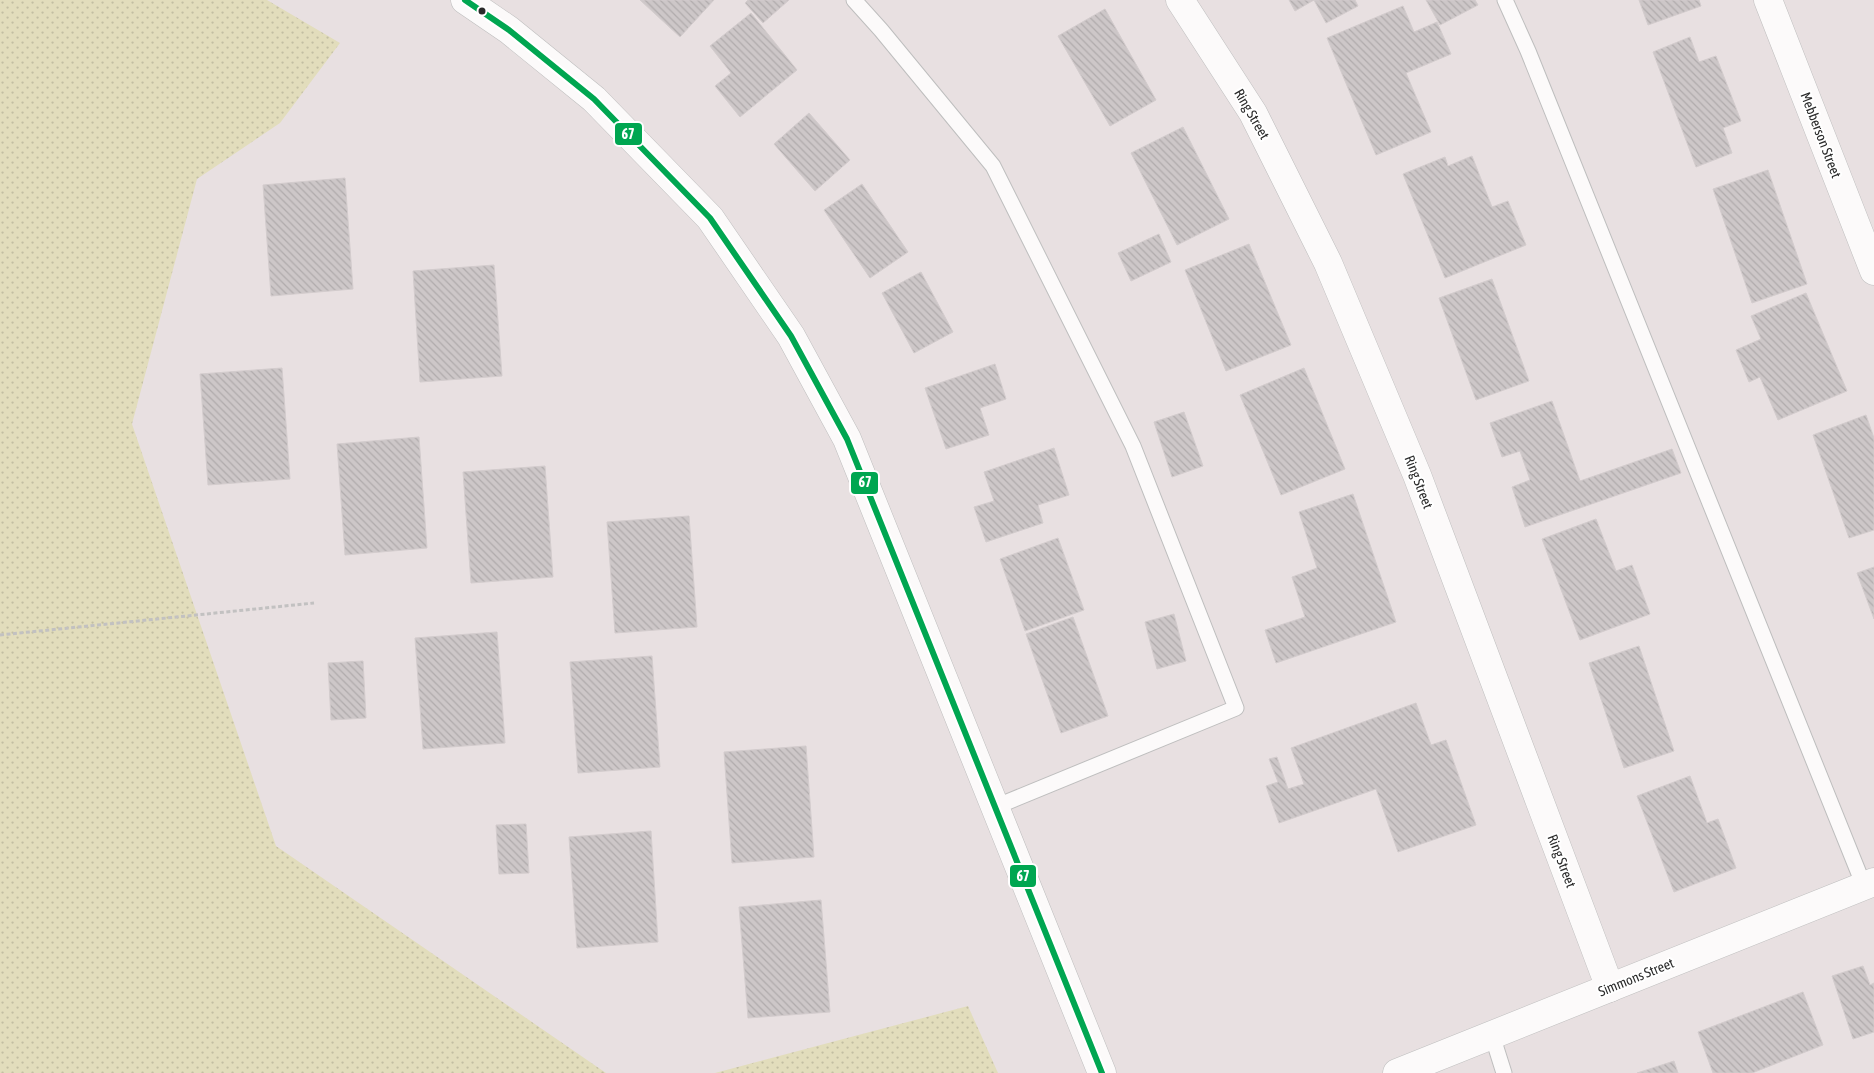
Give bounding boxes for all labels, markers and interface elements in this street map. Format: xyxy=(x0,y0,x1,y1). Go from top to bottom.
unlabelled marker xyxy=(477,6,487,16)
street label: Ring Street xyxy=(1231,86,1273,142)
street label: Mebberson Street xyxy=(1797,90,1845,180)
line badge: 67 xyxy=(614,122,643,146)
text: 67 xyxy=(621,126,635,142)
street label: Ring Street xyxy=(1402,453,1436,511)
line badge: 67 xyxy=(850,471,879,495)
text: 67 xyxy=(858,474,872,490)
street label: Ring Street xyxy=(1545,832,1579,890)
line badge: 67 xyxy=(1009,864,1037,888)
text: 67 xyxy=(1016,868,1030,884)
street label: Simmons Street xyxy=(1596,955,1676,999)

